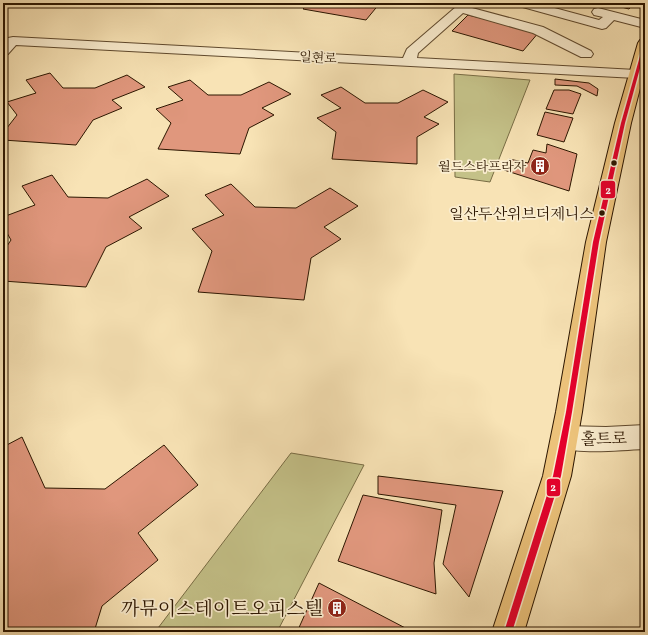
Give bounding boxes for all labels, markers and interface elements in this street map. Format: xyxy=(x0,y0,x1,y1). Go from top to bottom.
street label: 일현로 xyxy=(299,49,338,69)
building icon: 월드스타프라자 xyxy=(529,155,551,177)
unlabelled marker xyxy=(609,158,619,168)
place label: 월드스타프라자 xyxy=(438,159,526,177)
line badge: 2 xyxy=(600,180,616,199)
text: 2 xyxy=(605,184,611,199)
place label: 일산두산위브더제니스 xyxy=(449,205,595,226)
marker: 일산두산위브더제니스 xyxy=(597,208,607,218)
street label: 홀트로 xyxy=(581,429,628,451)
line badge: 2 xyxy=(546,478,561,497)
text: 2 xyxy=(550,481,556,496)
place label: 까뮤이스테이트오피스텔 xyxy=(121,597,323,623)
building icon: 까뮤이스테이트오피스텔 xyxy=(326,597,348,619)

